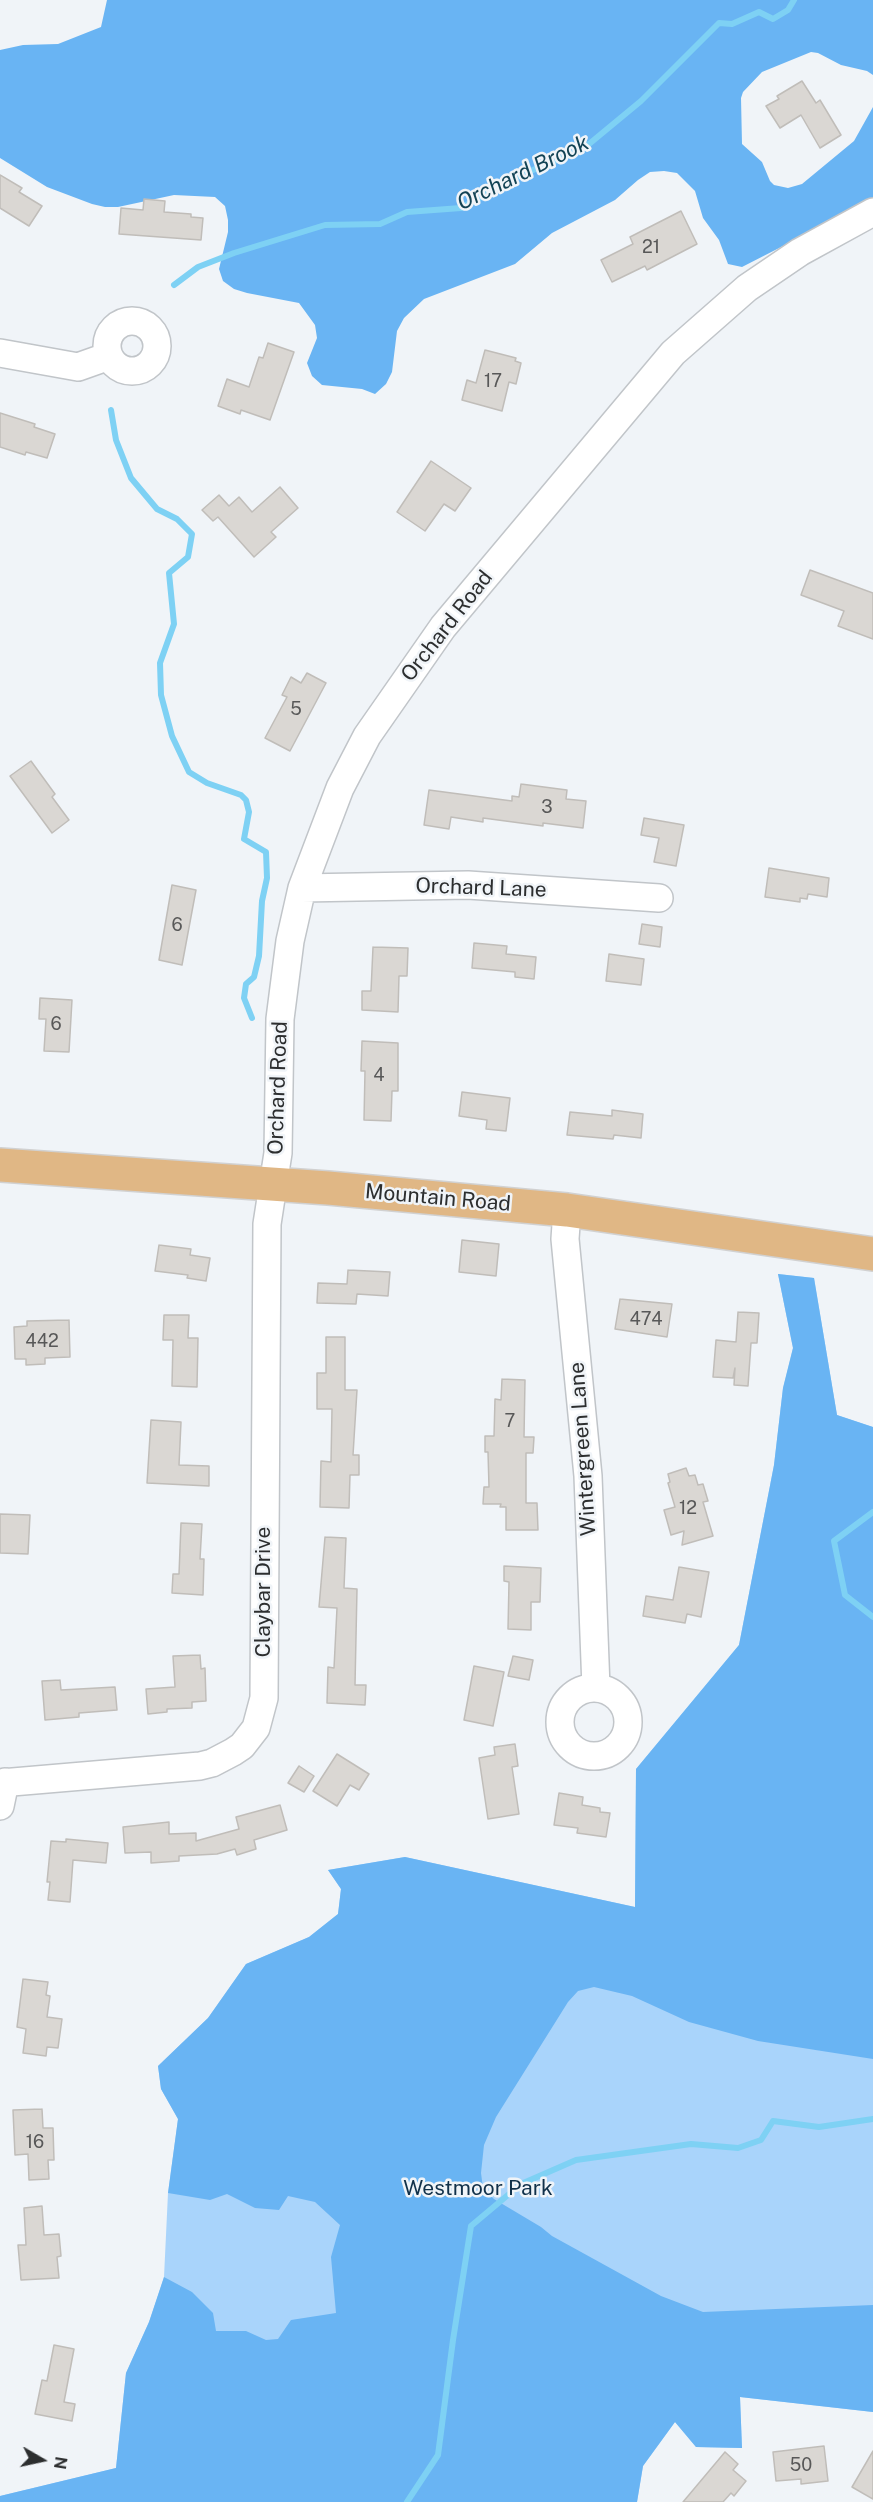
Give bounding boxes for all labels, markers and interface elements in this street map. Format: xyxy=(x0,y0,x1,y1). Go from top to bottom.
water label: Orchard Brook xyxy=(453,130,593,216)
house number: 21 xyxy=(642,236,660,258)
house number: 17 xyxy=(484,370,502,392)
street label: Orchard Road xyxy=(396,566,498,686)
house number: 5 xyxy=(290,698,302,720)
house number: 3 xyxy=(541,796,553,818)
street label: Orchard Lane xyxy=(415,873,547,903)
house number: 6 xyxy=(171,914,183,936)
house number: 6 xyxy=(50,1013,62,1035)
street label: Orchard Road xyxy=(263,1021,293,1155)
house number: 4 xyxy=(373,1064,385,1086)
street label: Mountain Road xyxy=(364,1179,512,1217)
house number: 474 xyxy=(630,1308,662,1330)
house number: 442 xyxy=(25,1330,59,1352)
street label: Wintergreen Lane xyxy=(564,1361,602,1537)
house number: 7 xyxy=(505,1410,515,1432)
house number: 12 xyxy=(679,1497,697,1519)
street label: Claybar Drive xyxy=(251,1527,277,1657)
house number: 16 xyxy=(26,2131,44,2153)
park label: Westmoor Park xyxy=(403,2176,553,2202)
north arrow xyxy=(12,2430,72,2490)
house number: 50 xyxy=(790,2454,812,2476)
text: N xyxy=(50,2455,71,2471)

